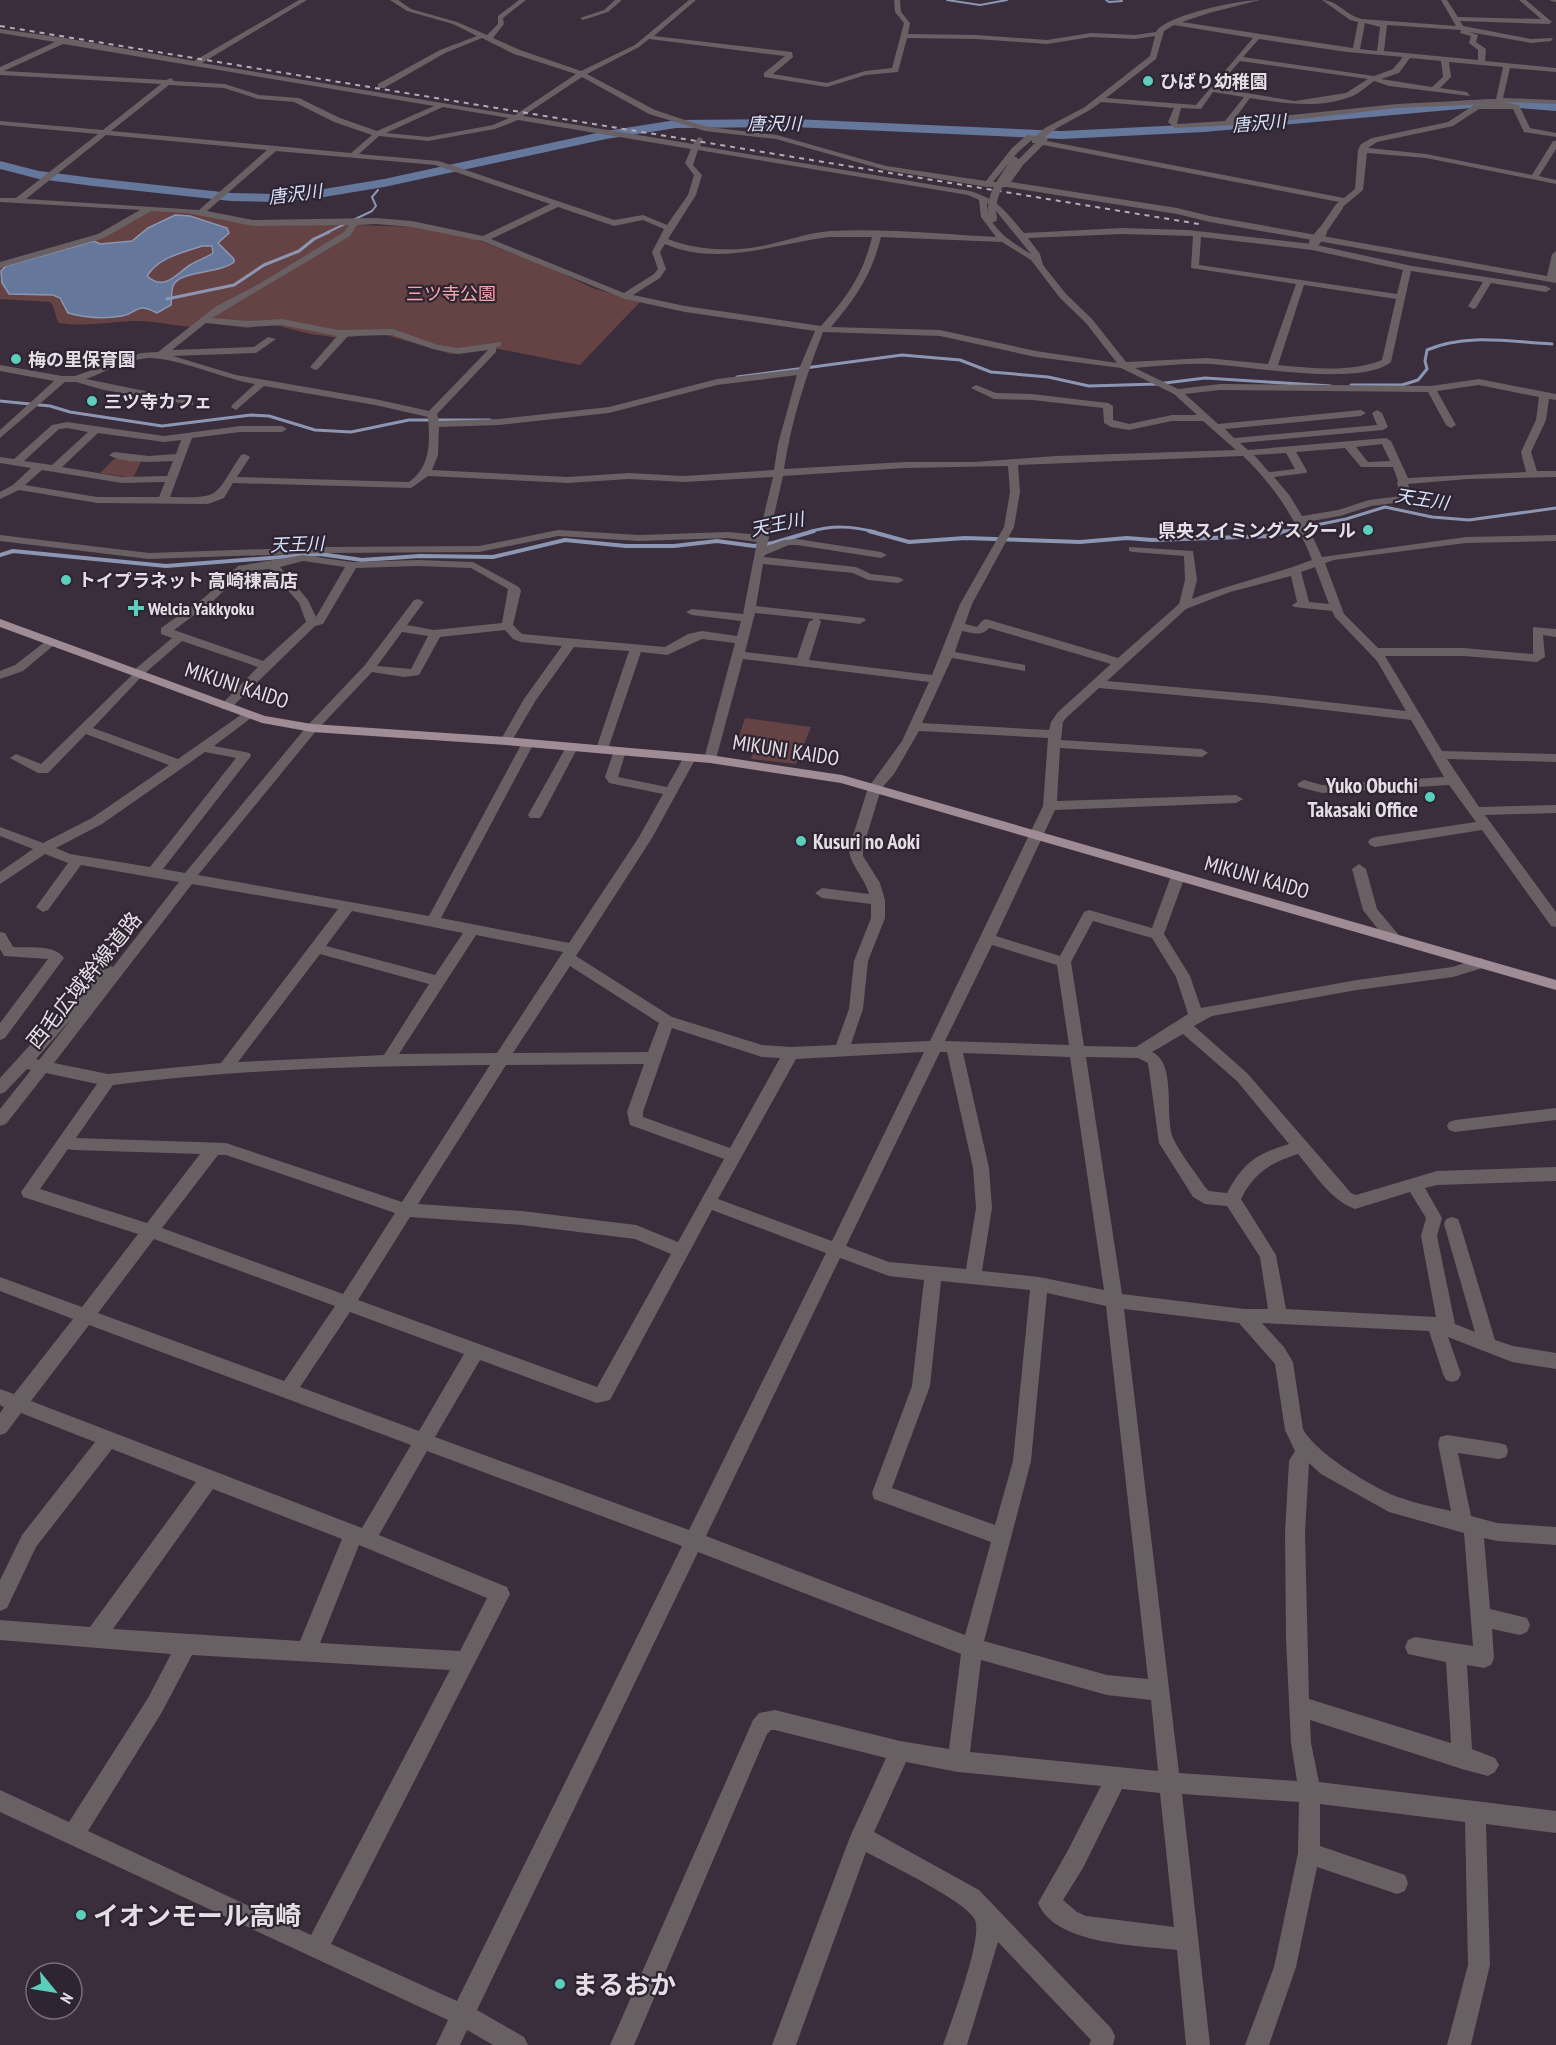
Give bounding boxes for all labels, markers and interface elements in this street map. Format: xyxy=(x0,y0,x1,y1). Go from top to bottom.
place label: ひばり幼稚園 xyxy=(1160,70,1268,93)
marker: ひばり幼稚園 xyxy=(1141,74,1155,88)
water label: 唐沢川 xyxy=(1231,109,1289,137)
water label: 唐沢川 xyxy=(747,112,803,135)
water label: 唐沢川 xyxy=(267,179,325,209)
park label: 三ツ寺公園 xyxy=(406,282,496,305)
place label: 梅の里保育園 xyxy=(28,348,136,371)
marker: 梅の里保育園 xyxy=(9,352,23,366)
place label: 三ツ寺カフェ xyxy=(104,390,212,413)
marker: 三ツ寺カフェ xyxy=(85,394,99,408)
water label: 天王川 xyxy=(1394,483,1452,515)
water label: 天王川 xyxy=(748,507,808,541)
place label: 県央スイミングスクール xyxy=(1158,519,1356,542)
marker: 県央スイミングスクール xyxy=(1361,523,1375,537)
water label: 天王川 xyxy=(270,531,326,556)
place label: トイプラネット 高崎棟高店 xyxy=(78,569,298,592)
marker: トイプラネット 高崎棟高店 xyxy=(59,573,73,587)
place label: Welcia Yakkyoku xyxy=(147,597,254,620)
marker: Welcia Yakkyoku xyxy=(129,601,143,615)
street label: MIKUNI KAIDO xyxy=(182,656,292,714)
street label: MIKUNI KAIDO xyxy=(731,728,841,772)
place label: Yuko Obuchi Takasaki Office xyxy=(1307,772,1418,823)
marker: Yuko Obuchi Takasaki Office xyxy=(1423,790,1437,804)
place label: Kusuri no Aoki xyxy=(813,828,920,855)
marker: Kusuri no Aoki xyxy=(794,834,808,848)
street label: MIKUNI KAIDO xyxy=(1202,849,1312,905)
street label: 西毛広域幹線道路 xyxy=(21,906,147,1054)
place label: イオンモール高崎 xyxy=(93,1899,301,1932)
marker: イオンモール高崎 xyxy=(74,1908,88,1922)
north arrow xyxy=(24,1961,84,2021)
place label: まるおか xyxy=(572,1968,676,2001)
marker: まるおか xyxy=(553,1977,567,1991)
text: N xyxy=(56,1990,78,2007)

